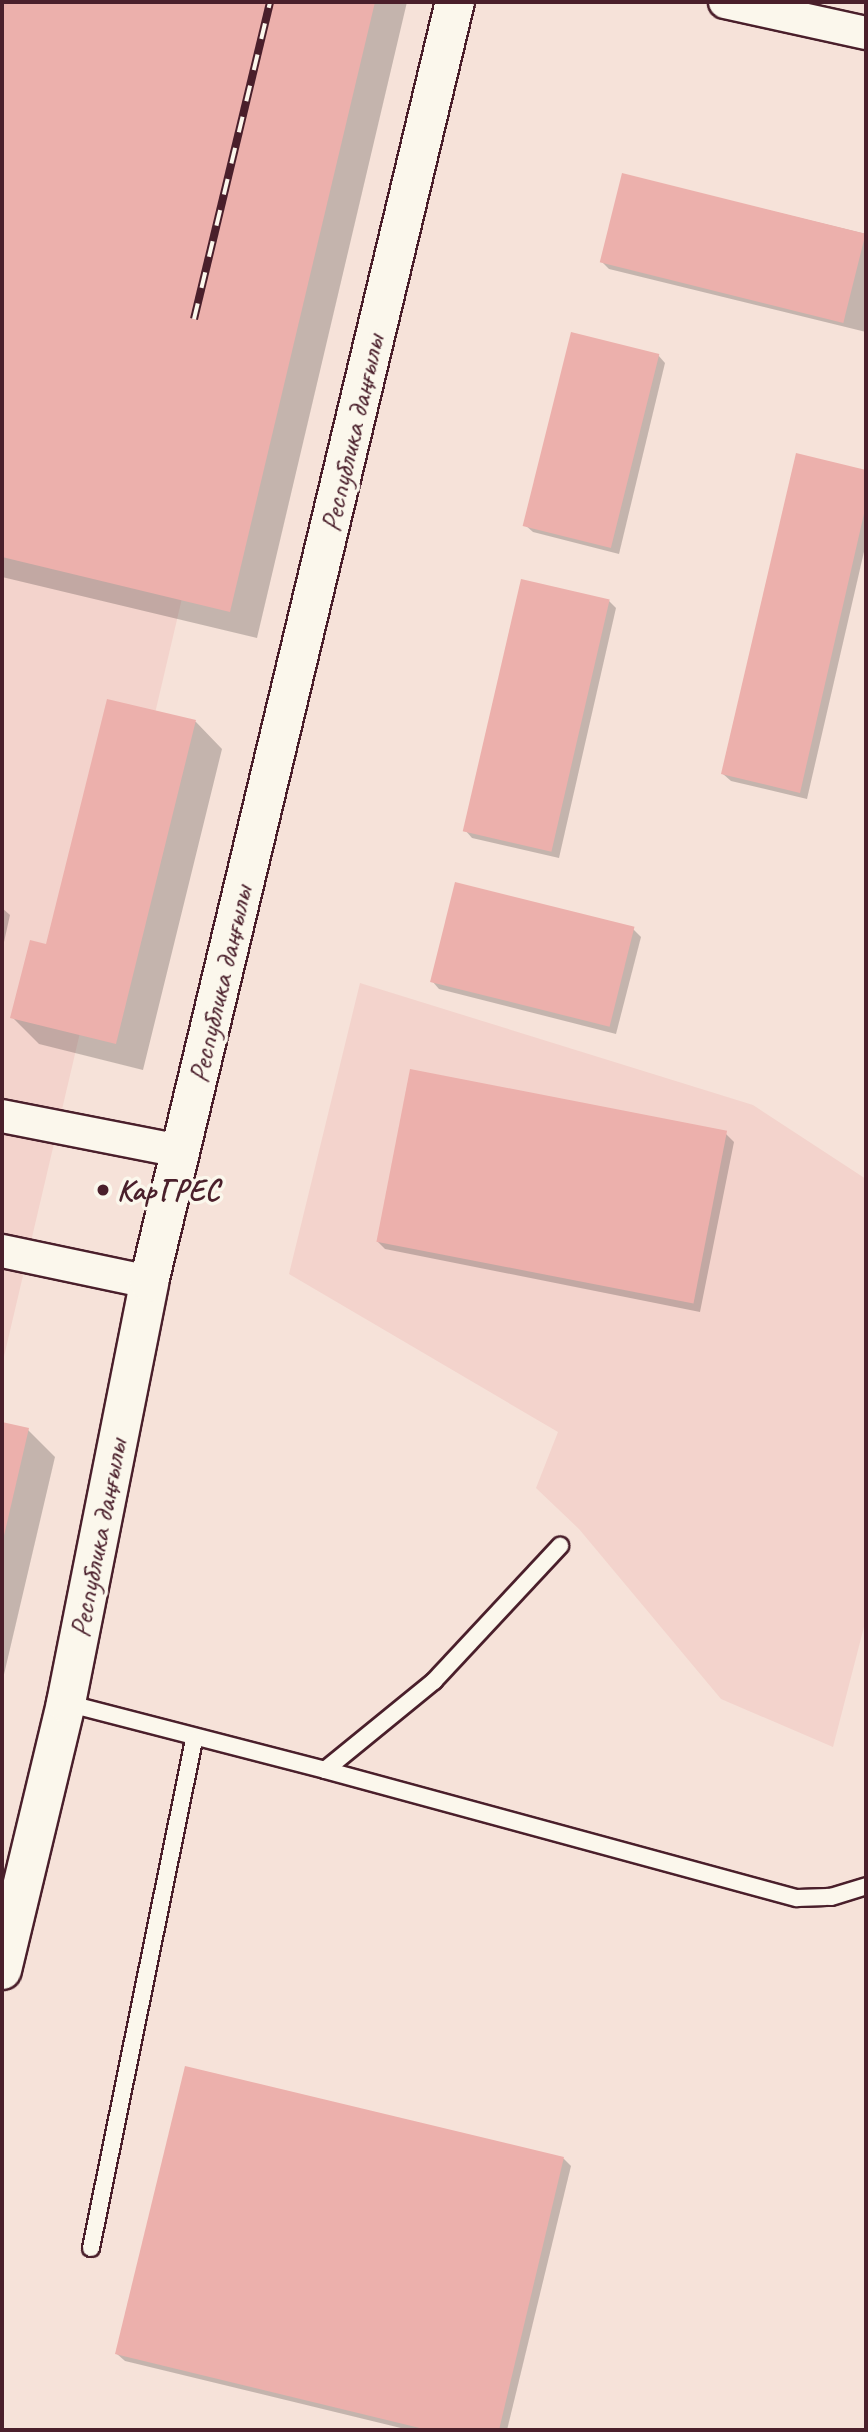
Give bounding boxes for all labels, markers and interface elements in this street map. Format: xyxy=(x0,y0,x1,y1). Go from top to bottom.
street label: Республика даңғылы xyxy=(312,330,392,536)
street label: Республика даңғылы xyxy=(180,881,260,1087)
place label: КарГРЕС xyxy=(117,1172,219,1208)
marker: КарГРЕС xyxy=(95,1182,111,1198)
street label: Республика даңғылы xyxy=(61,1435,135,1641)

